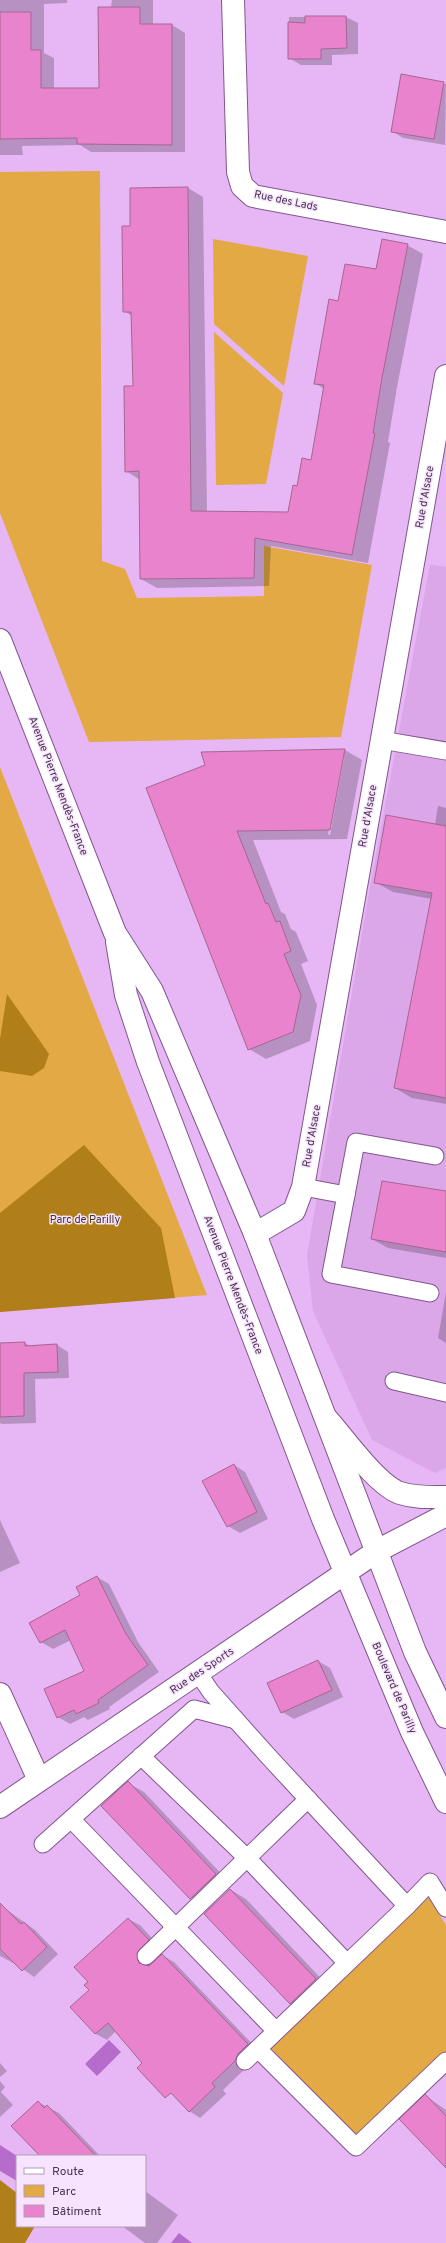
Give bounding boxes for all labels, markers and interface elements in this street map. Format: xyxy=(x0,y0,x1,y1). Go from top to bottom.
street label: Rue des Lads xyxy=(253,187,319,215)
street label: Rue d'Alsace xyxy=(413,465,437,529)
street label: Avenue Pierre Mendès-France xyxy=(25,714,91,858)
street label: Rue d'Alsace xyxy=(356,784,380,848)
street label: Rue d'Alsace xyxy=(300,1104,324,1168)
park label: Parc de Parilly xyxy=(50,1213,121,1227)
street label: Avenue Pierre Mendès-France xyxy=(200,1213,266,1357)
street label: Boulevard de Parilly xyxy=(368,1640,420,1736)
street label: Rue des Sports xyxy=(167,1644,237,1698)
legend xyxy=(16,2155,146,2227)
text: Route xyxy=(52,2164,84,2180)
text: Parc xyxy=(52,2184,76,2200)
text: Bâtiment xyxy=(52,2204,102,2220)

